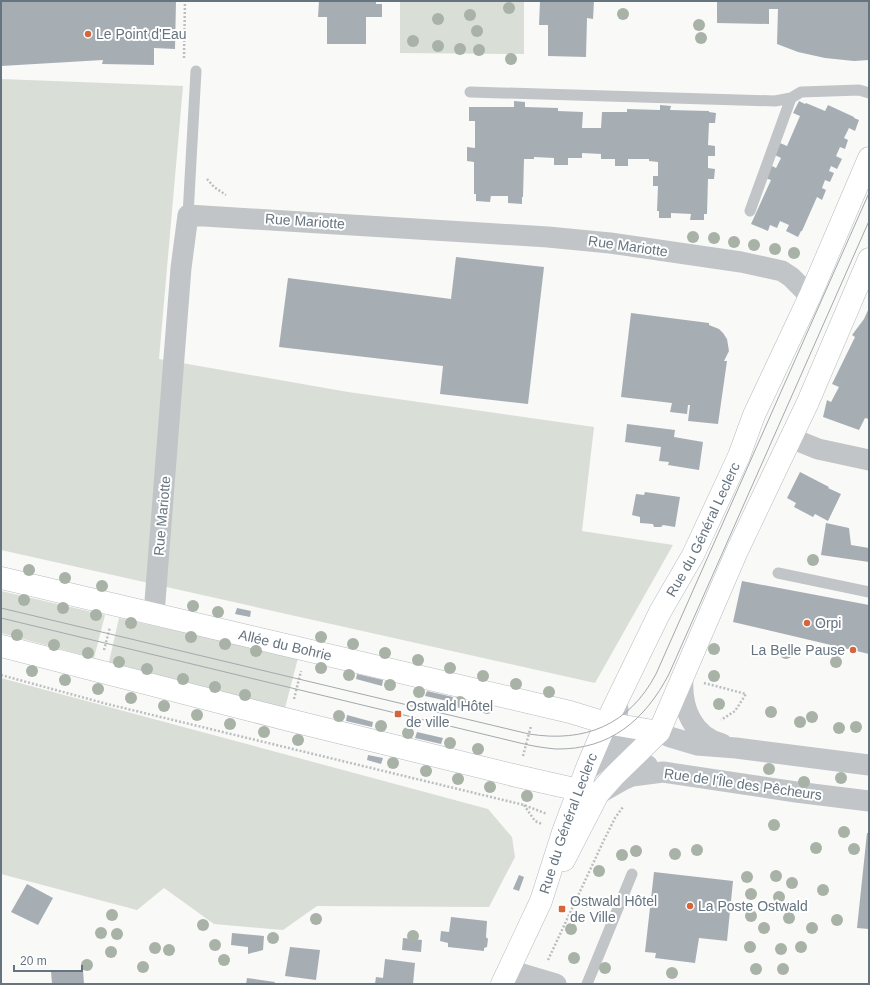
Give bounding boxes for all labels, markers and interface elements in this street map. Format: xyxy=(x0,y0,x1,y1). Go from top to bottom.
place label: Le Point d'Eau xyxy=(96,26,187,42)
marker: Le Point d'Eau xyxy=(83,29,93,39)
street label: Rue Mariotte xyxy=(264,210,346,232)
street label: Rue Mariotte xyxy=(587,233,669,260)
street label: Rue du Général Leclerc xyxy=(663,460,743,599)
street label: Rue Mariotte xyxy=(151,475,173,557)
place label: Orpi xyxy=(815,615,841,631)
marker: Orpi xyxy=(802,618,812,628)
street label: Allée du Bohrie xyxy=(237,626,334,664)
place label: La Belle Pause xyxy=(751,642,845,658)
marker: La Belle Pause xyxy=(848,645,858,655)
place label: Ostwald Hôtel de ville xyxy=(406,698,493,730)
marker: Ostwald Hôtel de ville xyxy=(393,709,403,719)
street label: Rue du Général Leclerc xyxy=(536,750,600,896)
street label: Rue de l'Île des Pêcheurs xyxy=(663,765,823,803)
place label: Ostwald Hôtel de Ville xyxy=(570,893,657,925)
place label: La Poste Ostwald xyxy=(698,898,808,914)
marker: La Poste Ostwald xyxy=(685,901,695,911)
marker: Ostwald Hôtel de Ville xyxy=(557,904,567,914)
scale bar xyxy=(14,947,82,973)
text: 20 m xyxy=(20,954,47,968)

